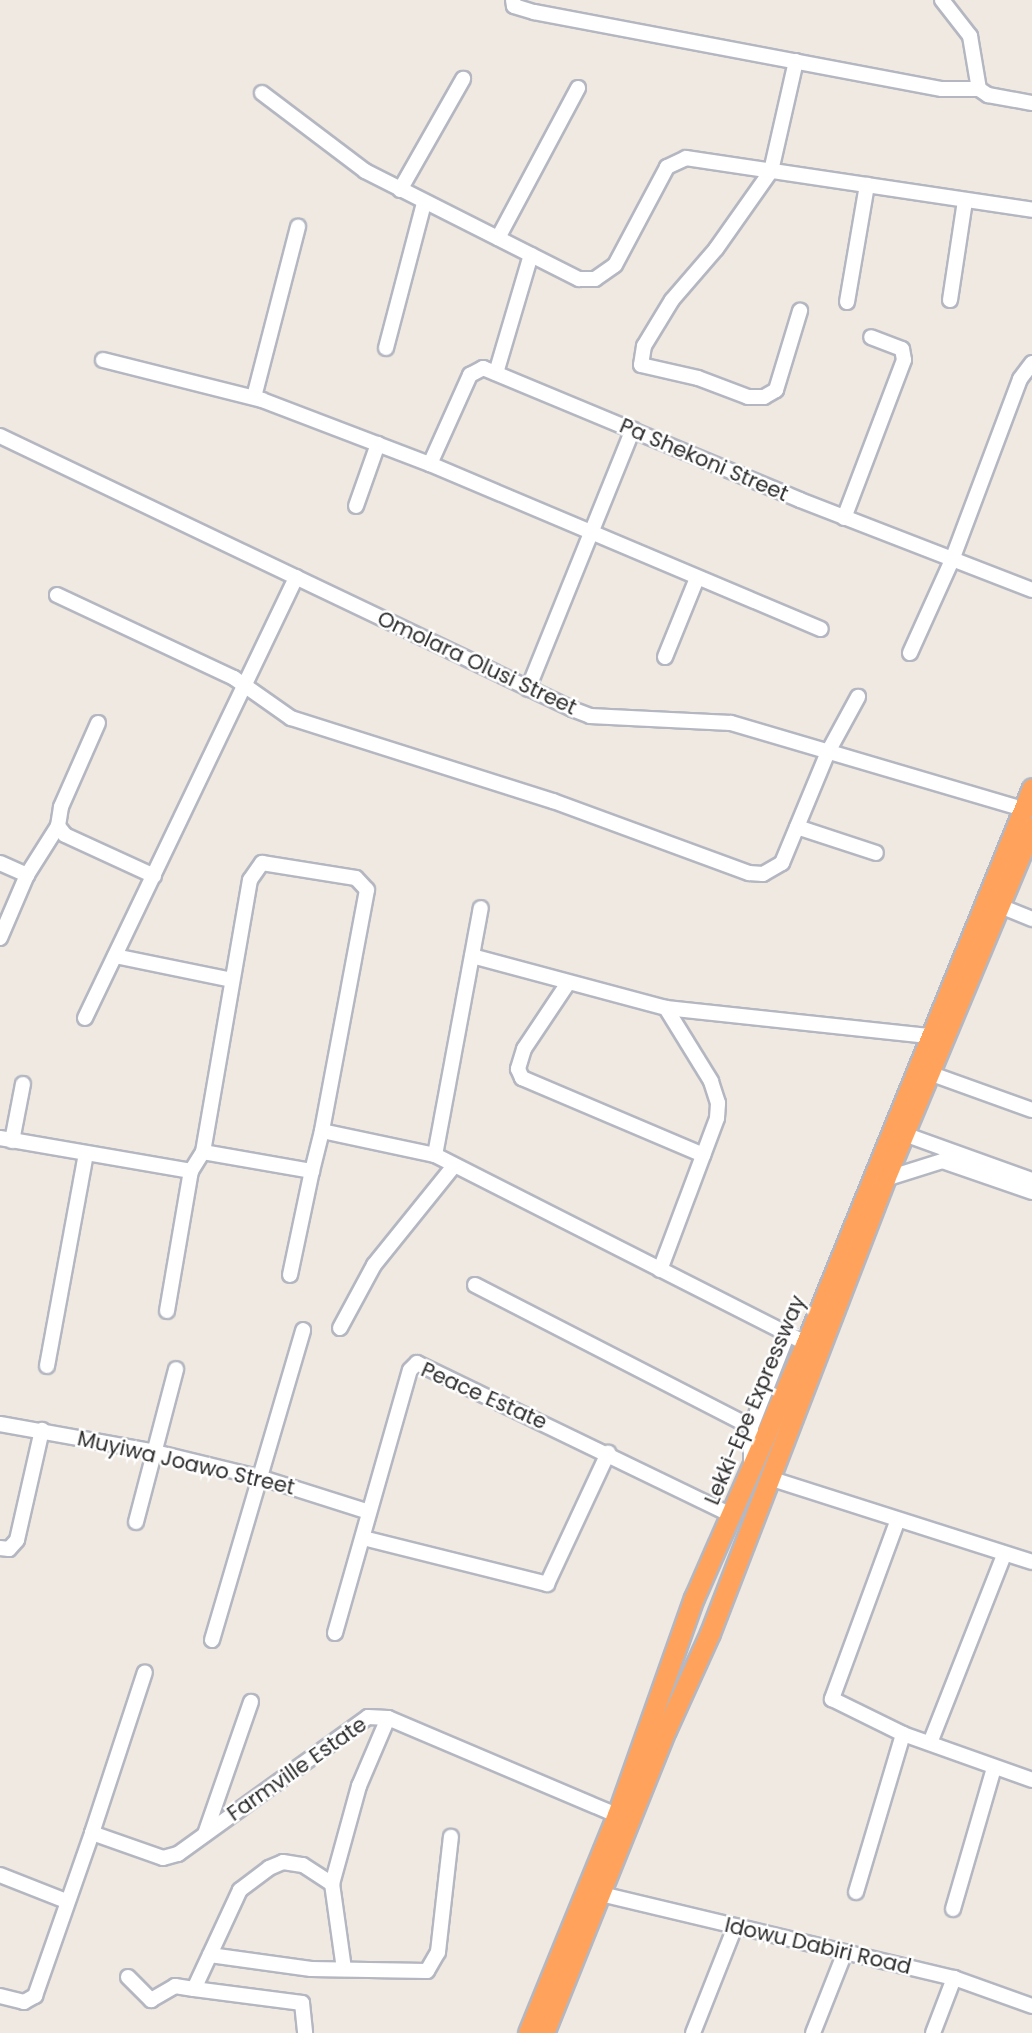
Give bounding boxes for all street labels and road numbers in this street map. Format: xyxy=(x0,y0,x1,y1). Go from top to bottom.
street label: Pa Shekoni Street xyxy=(616,413,792,507)
street label: Omolara Olusi Street xyxy=(373,606,581,720)
street label: Lekki-Epe Expressway xyxy=(699,1291,811,1509)
street label: Peace Estate xyxy=(417,1357,551,1435)
street label: Muyiwa Joawo Street xyxy=(75,1426,297,1500)
street label: Farmville Estate xyxy=(222,1712,372,1826)
street label: Idowu Dabiri Road xyxy=(722,1912,914,1980)

